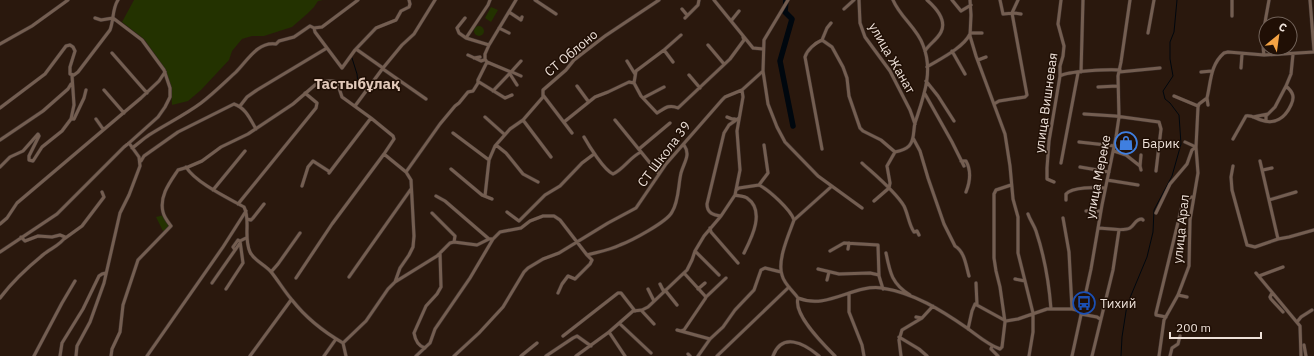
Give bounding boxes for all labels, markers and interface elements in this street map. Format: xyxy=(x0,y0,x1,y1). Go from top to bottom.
north arrow xyxy=(1258,16,1298,56)
street label: улица Жанат xyxy=(865,19,919,97)
text: С xyxy=(1276,19,1289,35)
street label: СТ Облоно xyxy=(541,26,601,80)
street label: улица Вишневая xyxy=(1031,52,1061,154)
district label: Тастыбұлақ xyxy=(314,74,400,93)
street label: СТ Школа 39 xyxy=(634,118,694,190)
shop icon: Барик xyxy=(1113,130,1139,156)
street label: улица Мереке xyxy=(1081,133,1115,221)
place label: Барик xyxy=(1142,135,1180,152)
street label: улица Арал xyxy=(1169,194,1193,264)
bus stop icon: Тихий xyxy=(1071,290,1097,316)
place label: Тихий xyxy=(1100,295,1136,312)
scale bar xyxy=(1170,314,1261,340)
text: 200 m xyxy=(1176,320,1211,335)

